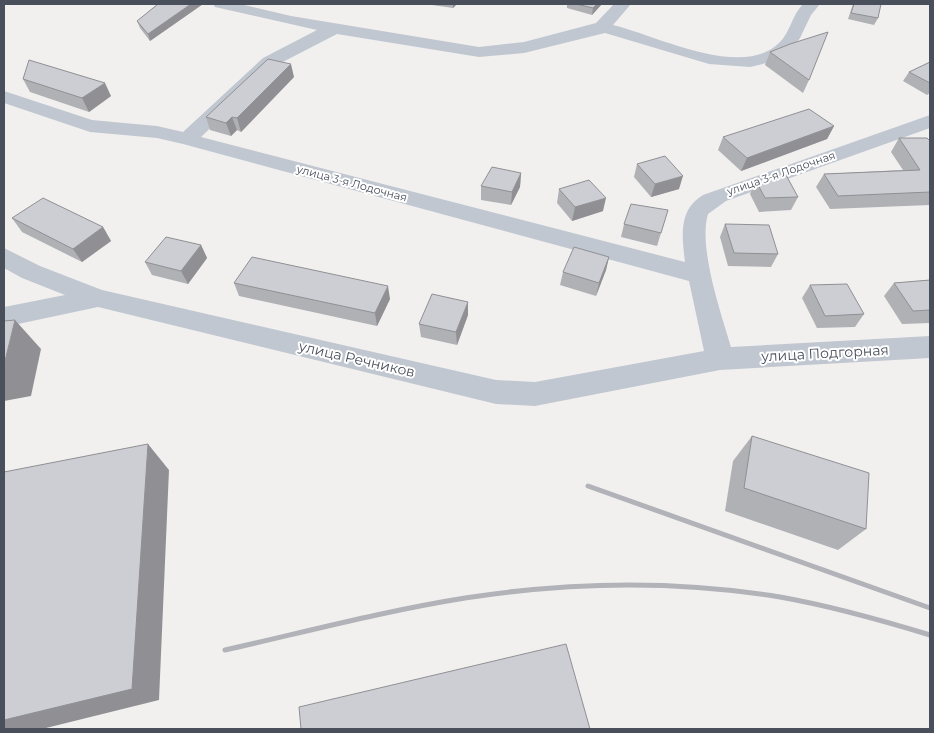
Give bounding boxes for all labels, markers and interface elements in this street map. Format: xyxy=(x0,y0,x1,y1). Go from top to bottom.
street label: улица 3-я Лодочная xyxy=(724,148,837,198)
street label: улица 3-я Лодочная xyxy=(294,161,409,204)
street label: улица Речников xyxy=(296,337,417,381)
street label: улица Подгорная xyxy=(760,341,889,365)

